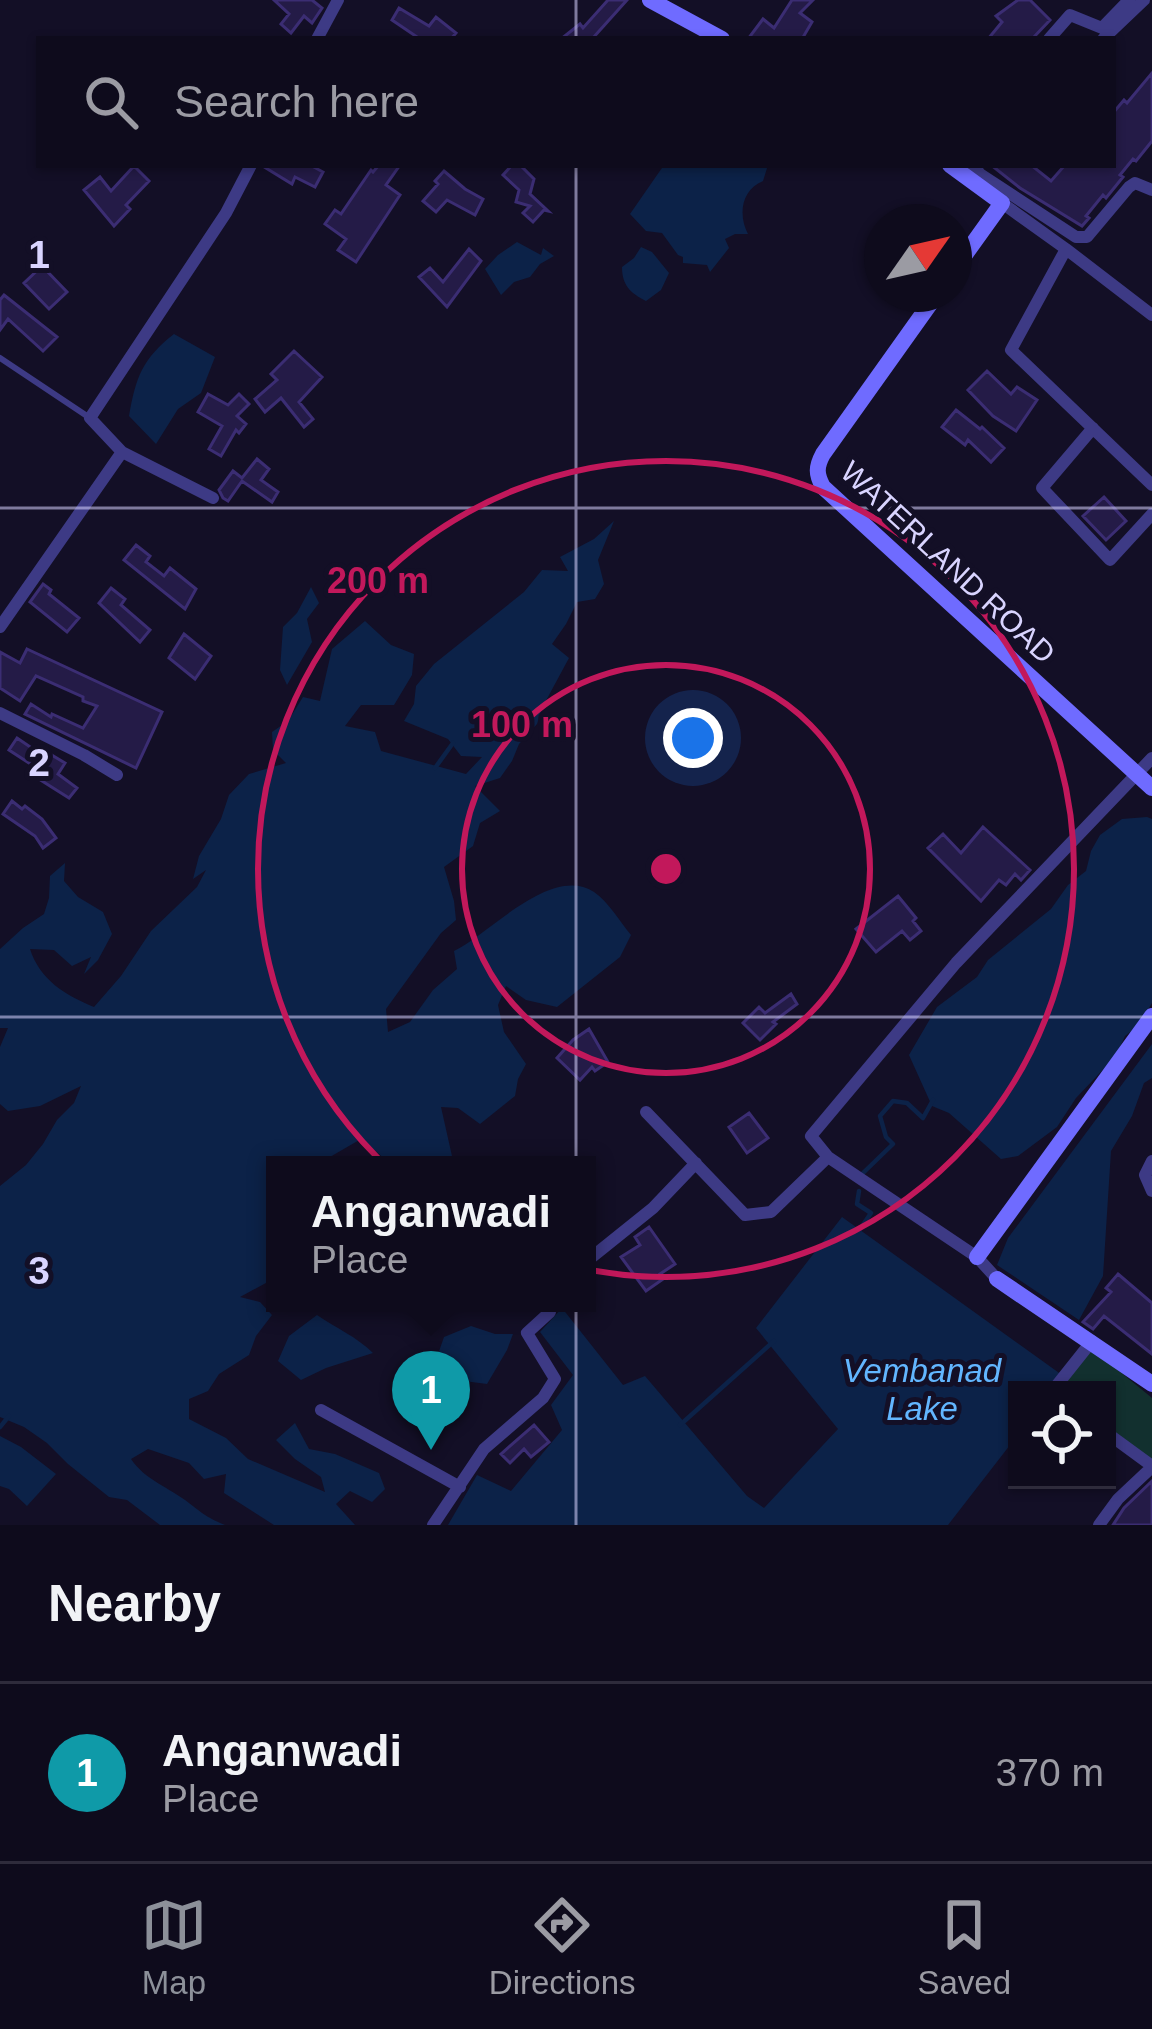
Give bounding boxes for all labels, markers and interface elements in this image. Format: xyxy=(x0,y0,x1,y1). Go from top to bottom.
search box xyxy=(36,36,1116,168)
icon: search xyxy=(78,69,144,135)
text: Search here xyxy=(174,76,419,127)
north arrow xyxy=(864,204,972,312)
text: 1 xyxy=(28,233,50,276)
street label: WATERLAND ROAD xyxy=(834,454,1062,670)
text: 200 m xyxy=(327,560,429,601)
text: 100 m xyxy=(471,704,573,745)
your location xyxy=(663,708,723,768)
text: 2 xyxy=(28,741,50,784)
centre of rings xyxy=(645,848,687,890)
popup xyxy=(266,1156,596,1312)
text: Anganwadi xyxy=(311,1186,551,1237)
text: Place xyxy=(311,1238,409,1281)
text: 3 xyxy=(28,1249,50,1292)
pin: 1 xyxy=(392,1351,470,1450)
water label: Vembanad Lake xyxy=(843,1352,1003,1427)
map controls xyxy=(1008,1381,1116,1489)
button: locate xyxy=(1008,1381,1116,1489)
text: Nearby xyxy=(48,1575,221,1632)
text: Anganwadi xyxy=(162,1725,402,1776)
text: 1 xyxy=(76,1751,98,1794)
text: 370 m xyxy=(996,1751,1104,1794)
text: Place xyxy=(162,1777,260,1820)
tab: Map xyxy=(141,1892,207,2002)
tab: Directions xyxy=(489,1892,636,2002)
tab: Saved xyxy=(917,1892,1011,2002)

